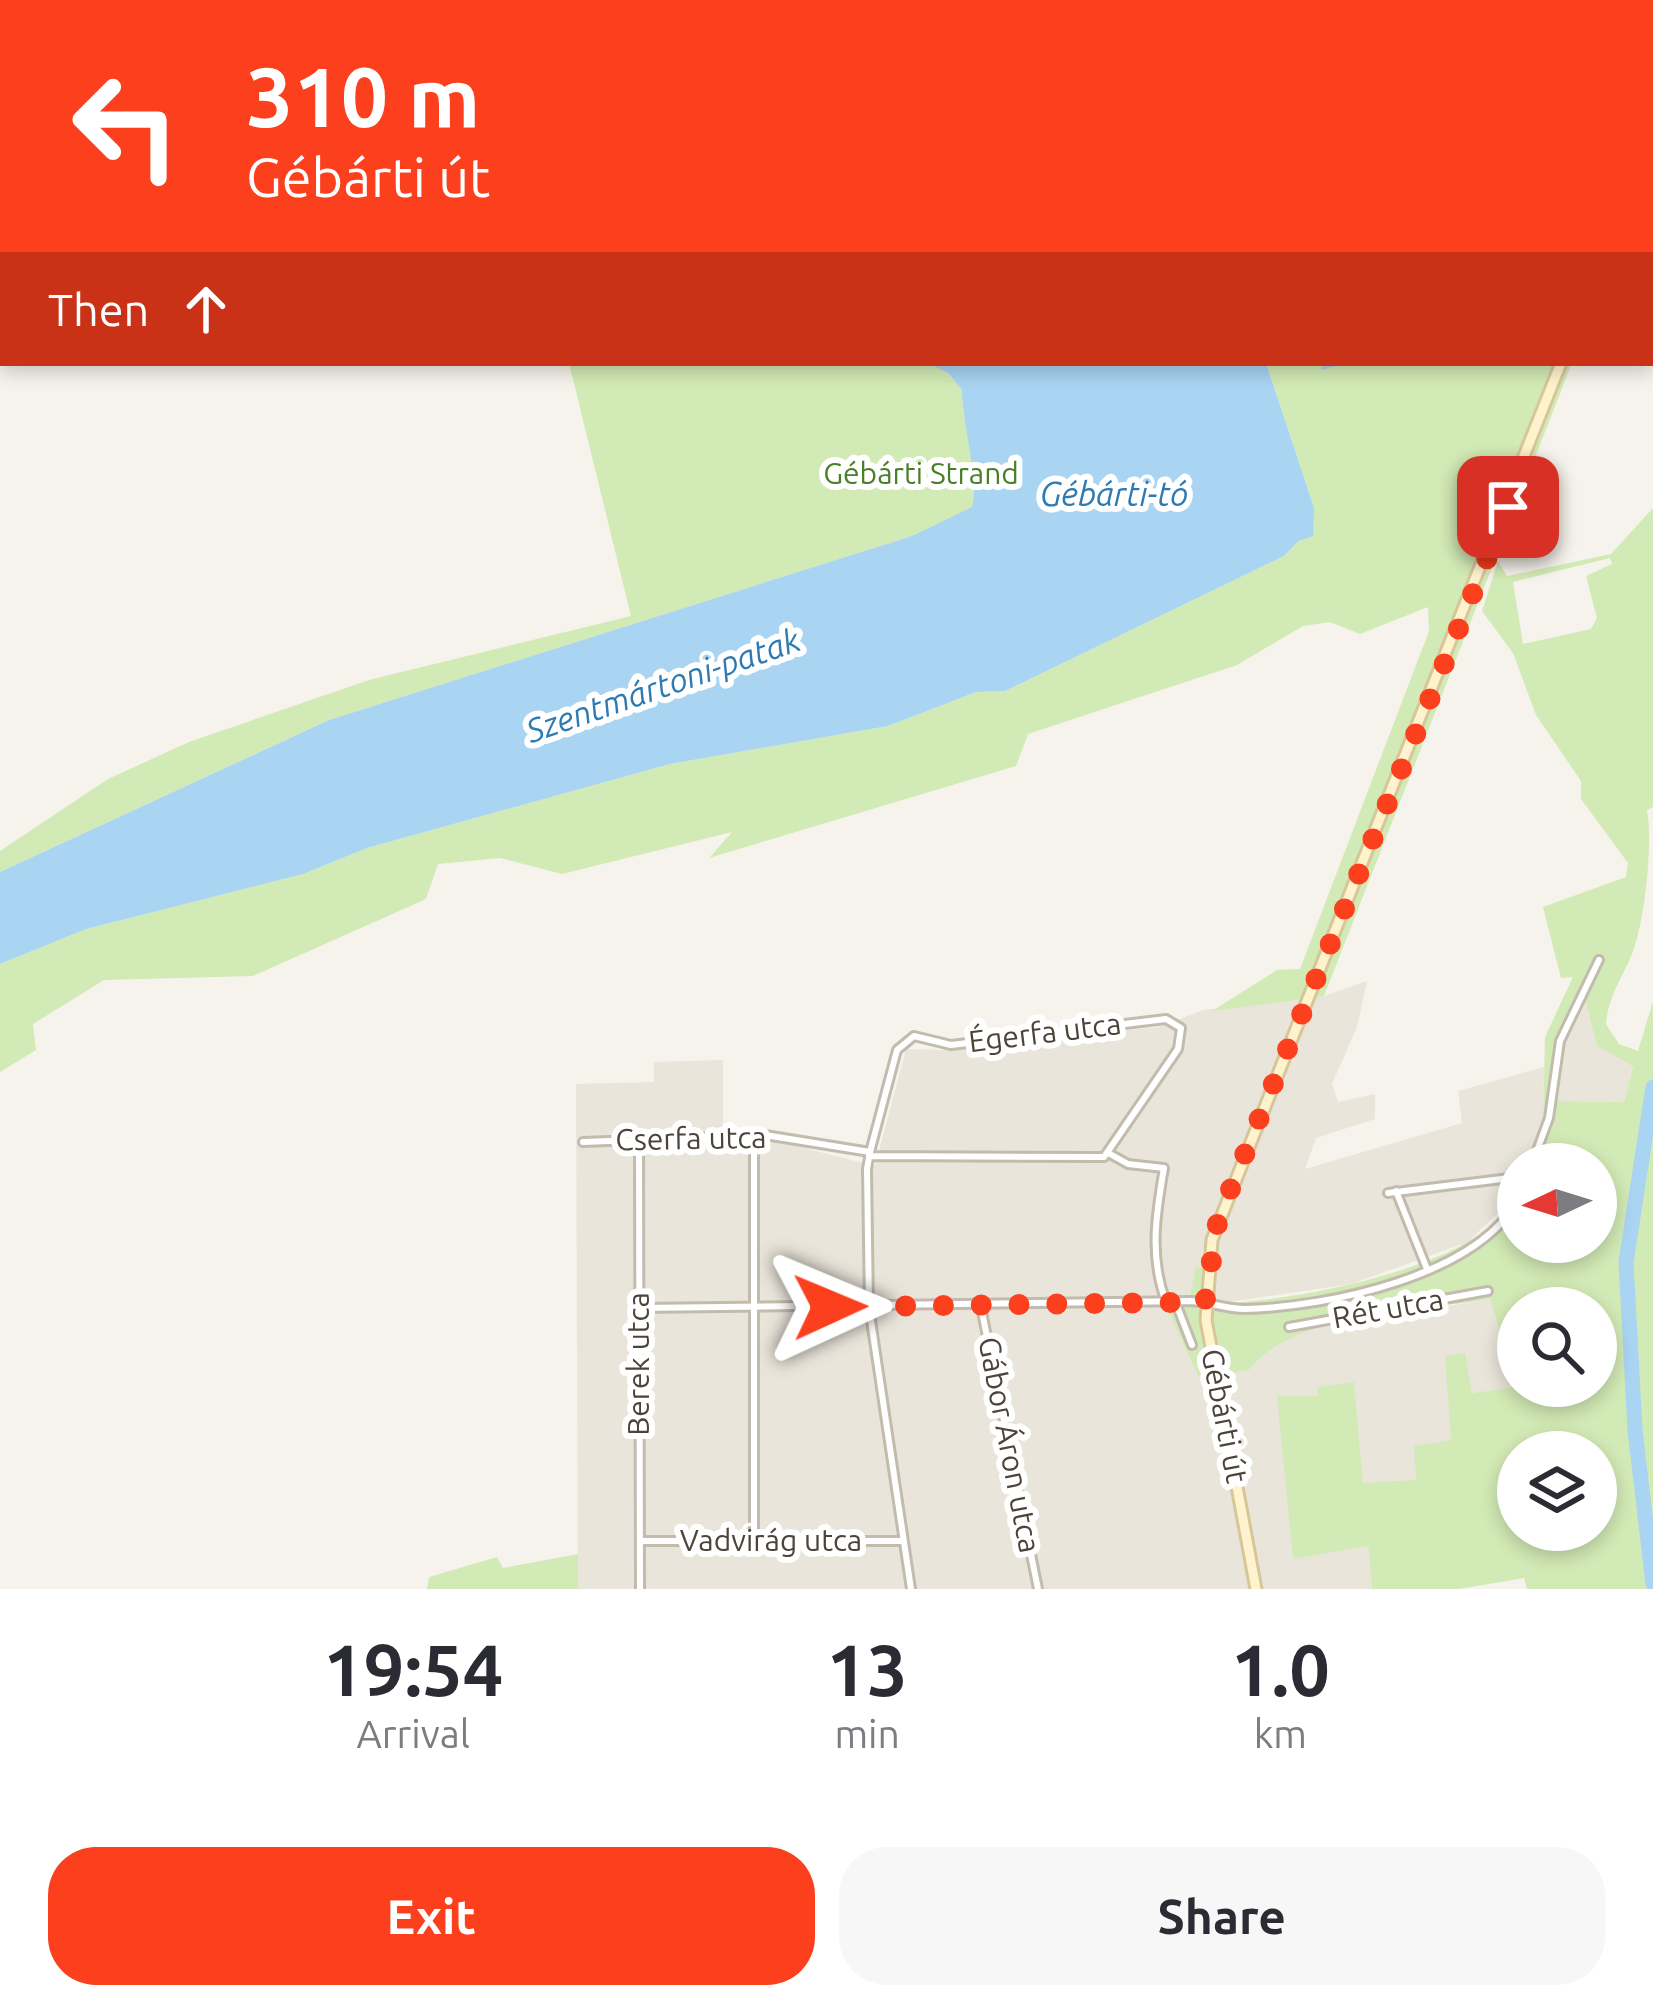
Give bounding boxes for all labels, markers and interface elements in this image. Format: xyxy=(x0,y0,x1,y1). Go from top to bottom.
icon: left xyxy=(48,48,204,204)
text: 310 m xyxy=(246,49,480,143)
text: Gébárti út xyxy=(246,147,490,207)
icon: ahead xyxy=(173,276,239,342)
text: Then xyxy=(48,284,149,335)
park label: Gébárti Strand xyxy=(823,456,1019,490)
pin xyxy=(1457,456,1559,558)
icon: arrive xyxy=(1475,474,1541,540)
water label: Gébárti-tó xyxy=(1040,475,1188,512)
water label: Szentmártoni-patak xyxy=(520,620,805,749)
street label: Égerfa utca xyxy=(967,1005,1123,1058)
street label: Cserfa utca xyxy=(615,1120,767,1156)
north arrow xyxy=(1497,1143,1617,1263)
map controls xyxy=(1497,1143,1617,1551)
position arrow xyxy=(767,1244,893,1370)
street label: Rét utca xyxy=(1330,1282,1446,1334)
button: search xyxy=(1497,1287,1617,1407)
street label: Berek utca xyxy=(621,1292,655,1436)
street label: Gábor Áron utca xyxy=(972,1334,1049,1556)
street label: Gébárti út xyxy=(1195,1346,1255,1486)
button: layers xyxy=(1497,1431,1617,1551)
street label: Vadvirág utca xyxy=(680,1523,862,1557)
text: 19:54 xyxy=(323,1629,503,1710)
text: 13 xyxy=(827,1629,908,1710)
text: 1.0 xyxy=(1231,1629,1330,1710)
text: Arrival xyxy=(356,1712,470,1755)
text: min xyxy=(834,1712,900,1755)
text: km xyxy=(1254,1712,1307,1755)
button: Exit xyxy=(48,1847,815,1985)
button: Share xyxy=(839,1847,1605,1985)

